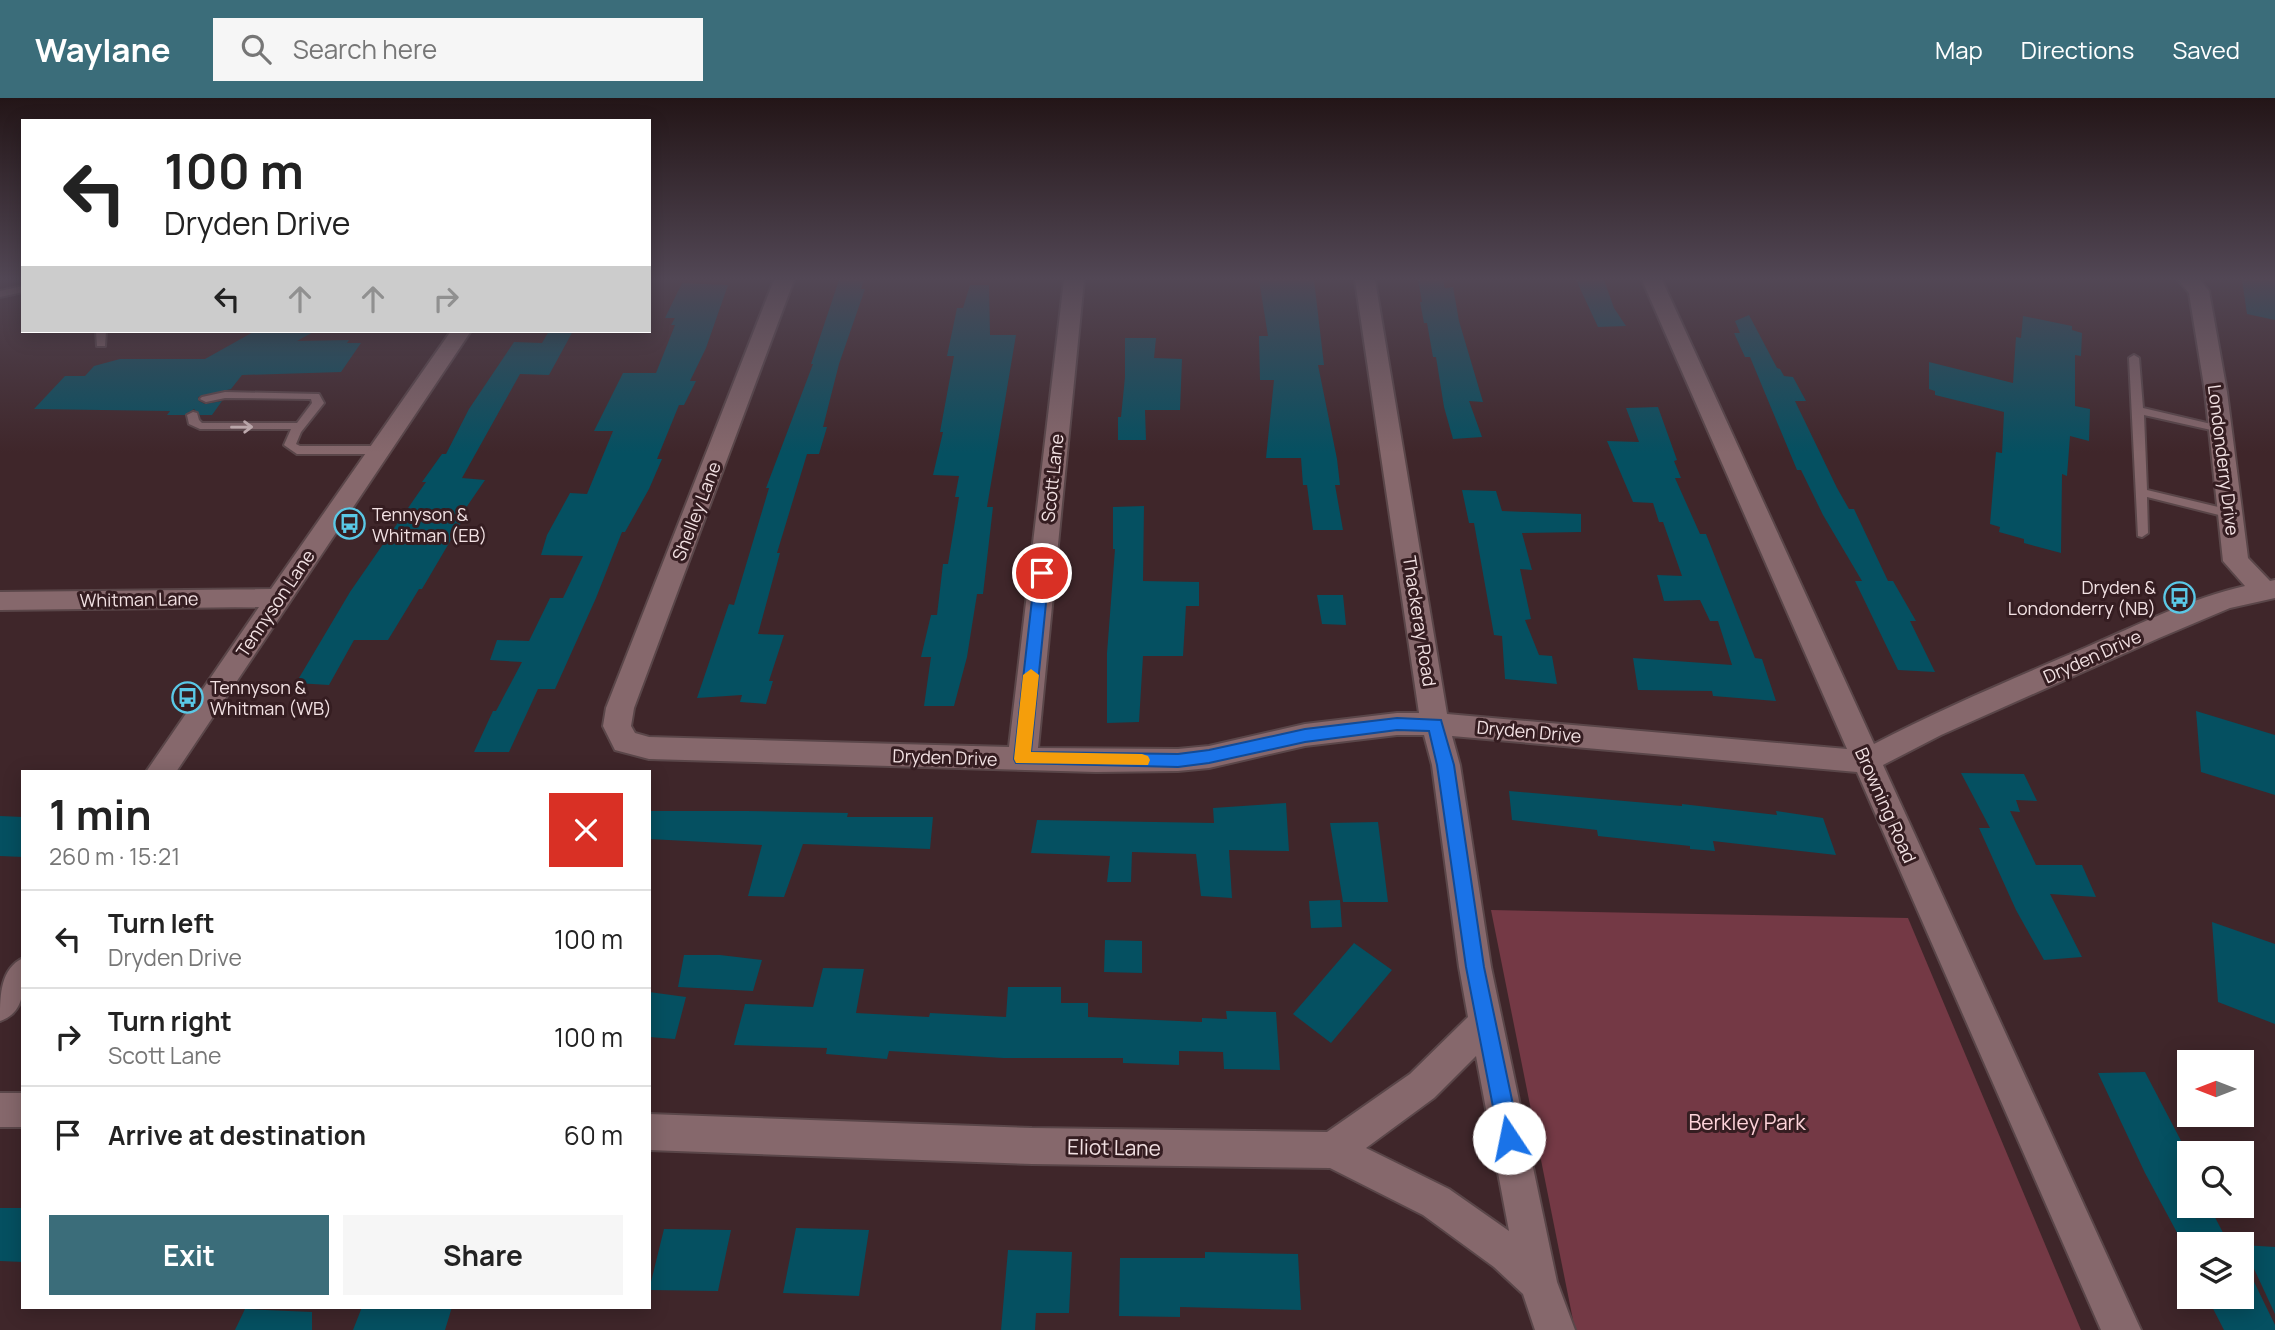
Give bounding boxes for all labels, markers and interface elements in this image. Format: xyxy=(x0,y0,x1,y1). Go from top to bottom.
search box xyxy=(213,18,703,81)
text: Waylane xyxy=(35,27,171,72)
icon: search xyxy=(237,30,275,68)
text: Search here xyxy=(293,31,437,67)
text: Map xyxy=(1935,33,1983,66)
text: Directions xyxy=(2021,33,2134,66)
text: Saved xyxy=(2172,33,2240,66)
text: 100 m xyxy=(164,137,304,204)
icon: left xyxy=(49,147,140,238)
text: Dryden Drive xyxy=(164,201,350,245)
icon: left xyxy=(208,280,246,318)
icon: ahead xyxy=(281,280,319,318)
icon: ahead xyxy=(354,280,392,318)
icon: right xyxy=(427,280,465,318)
street label: Londonderry Drive xyxy=(2203,383,2245,537)
one-way arrow xyxy=(231,420,254,433)
street label: Scott Lane xyxy=(1035,433,1069,523)
street label: Shelley Lane xyxy=(666,458,726,564)
place label: Tennyson & Whitman (EB) xyxy=(372,502,487,547)
bus stop icon: Tennyson & Whitman (EB) xyxy=(332,507,366,541)
pin xyxy=(1012,543,1072,603)
street label: Tennyson Lane xyxy=(230,545,320,661)
icon: arrive xyxy=(1023,554,1061,592)
street label: Thackeray Road xyxy=(1398,554,1442,688)
place label: Dryden & Londonderry (NB) xyxy=(2008,575,2156,620)
bus stop icon: Dryden & Londonderry (NB) xyxy=(2162,580,2196,614)
street label: Whitman Lane xyxy=(79,586,199,612)
street label: Dryden Drive xyxy=(2039,624,2145,688)
place label: Tennyson & Whitman (WB) xyxy=(210,675,332,720)
bus stop icon: Tennyson & Whitman (WB) xyxy=(170,680,204,714)
street label: Dryden Drive xyxy=(1476,714,1582,748)
street label: Dryden Drive xyxy=(892,743,998,771)
street label: Browning Road xyxy=(1850,744,1922,866)
text: 1 min xyxy=(49,785,152,843)
button: close xyxy=(549,793,623,867)
text: 260 m · 15:21 xyxy=(49,840,180,872)
text: Turn left xyxy=(108,905,215,941)
icon: left xyxy=(49,920,87,958)
text: 100 m xyxy=(554,921,623,957)
text: Dryden Drive xyxy=(108,941,242,973)
text: Turn right xyxy=(108,1003,232,1039)
icon: right xyxy=(49,1018,87,1056)
text: 100 m xyxy=(554,1019,623,1055)
text: Scott Lane xyxy=(108,1039,221,1071)
north arrow xyxy=(2177,1050,2254,1127)
map controls xyxy=(2177,1050,2254,1309)
position arrow xyxy=(1472,1101,1546,1175)
park label: Berkley Park xyxy=(1688,1108,1806,1136)
icon: arrive xyxy=(49,1116,87,1154)
text: Arrive at destination xyxy=(108,1117,366,1153)
text: 60 m xyxy=(564,1117,623,1153)
street label: Eliot Lane xyxy=(1067,1132,1161,1162)
button: search xyxy=(2177,1141,2254,1218)
button: Exit xyxy=(49,1215,329,1295)
button: Share xyxy=(343,1215,623,1295)
button: layers xyxy=(2177,1232,2254,1309)

